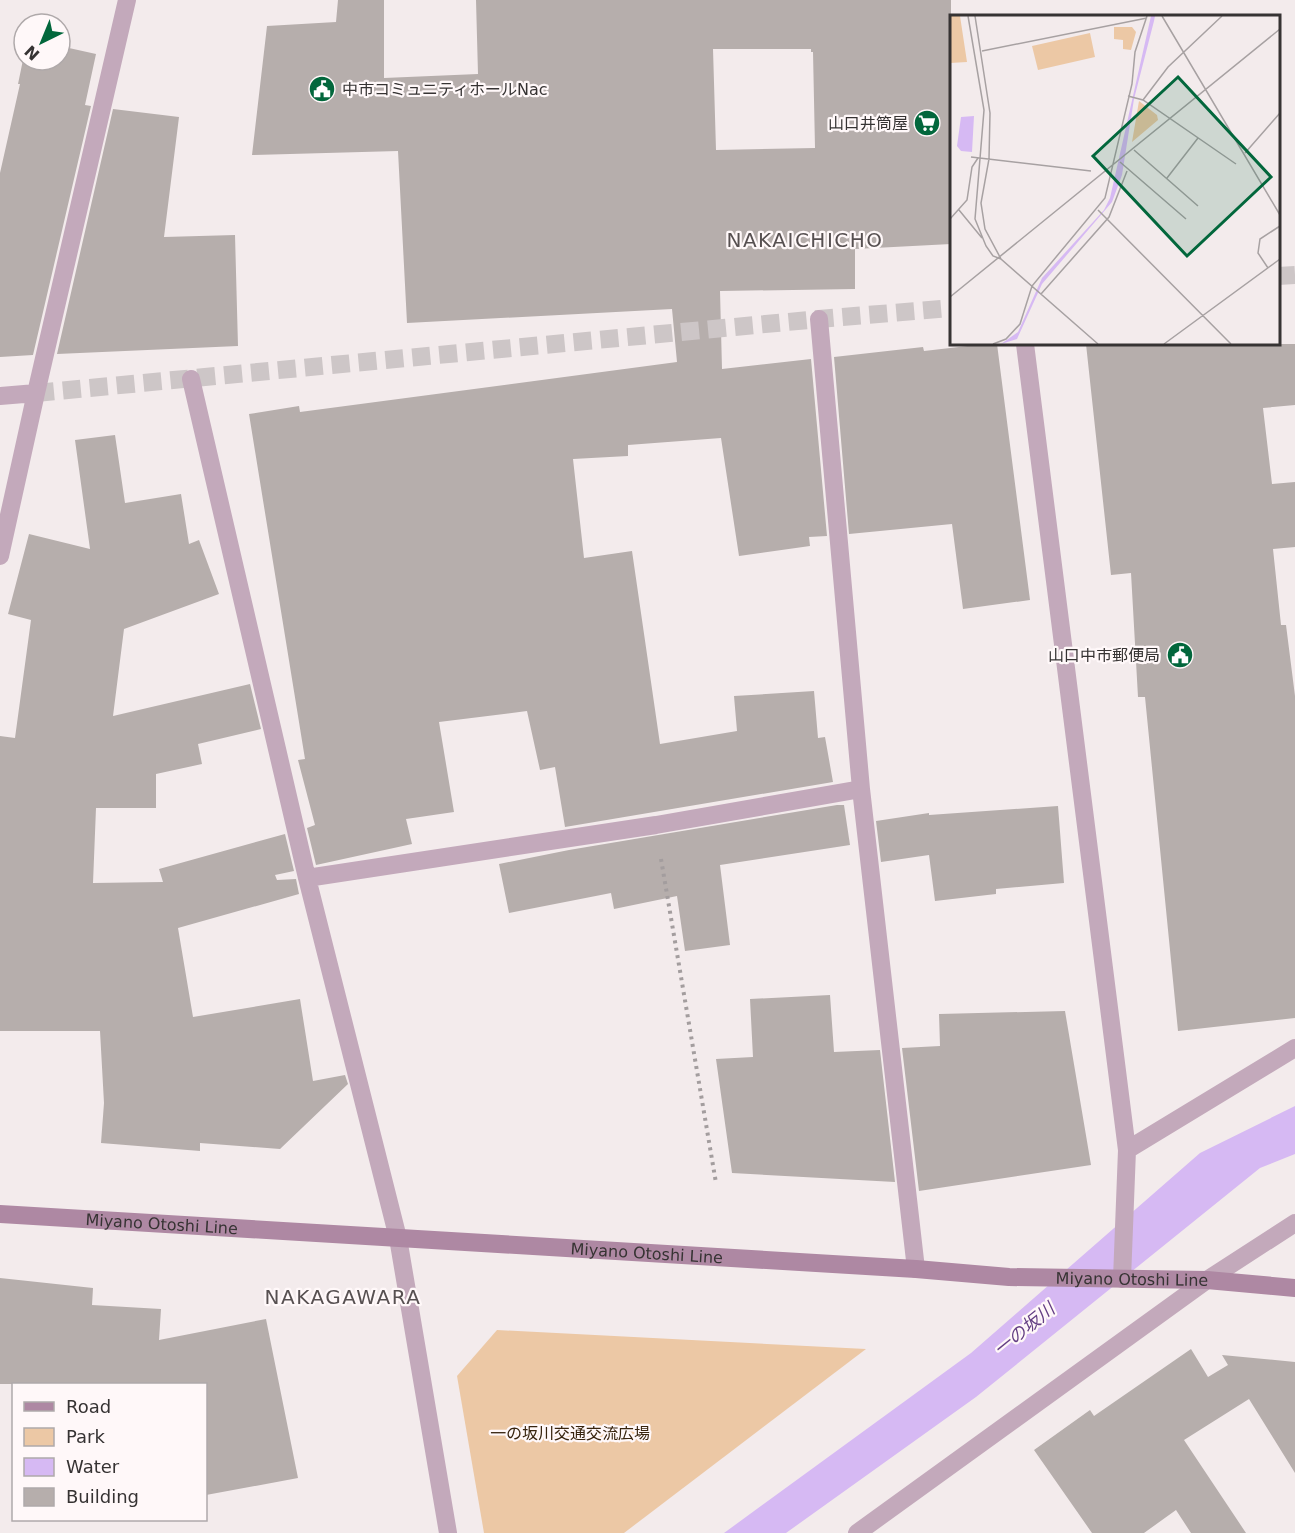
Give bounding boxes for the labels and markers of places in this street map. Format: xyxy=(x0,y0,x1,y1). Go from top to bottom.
public building icon: 中市コミュニティホールNac xyxy=(307,74,337,104)
place label: 中市コミュニティホールNac xyxy=(342,80,548,99)
supermarket icon: 山口井筒屋 xyxy=(912,108,942,138)
place label: 山口井筒屋 xyxy=(828,114,908,133)
public building icon: 山口中市郵便局 xyxy=(1165,640,1195,670)
place label: 山口中市郵便局 xyxy=(1048,646,1160,665)

